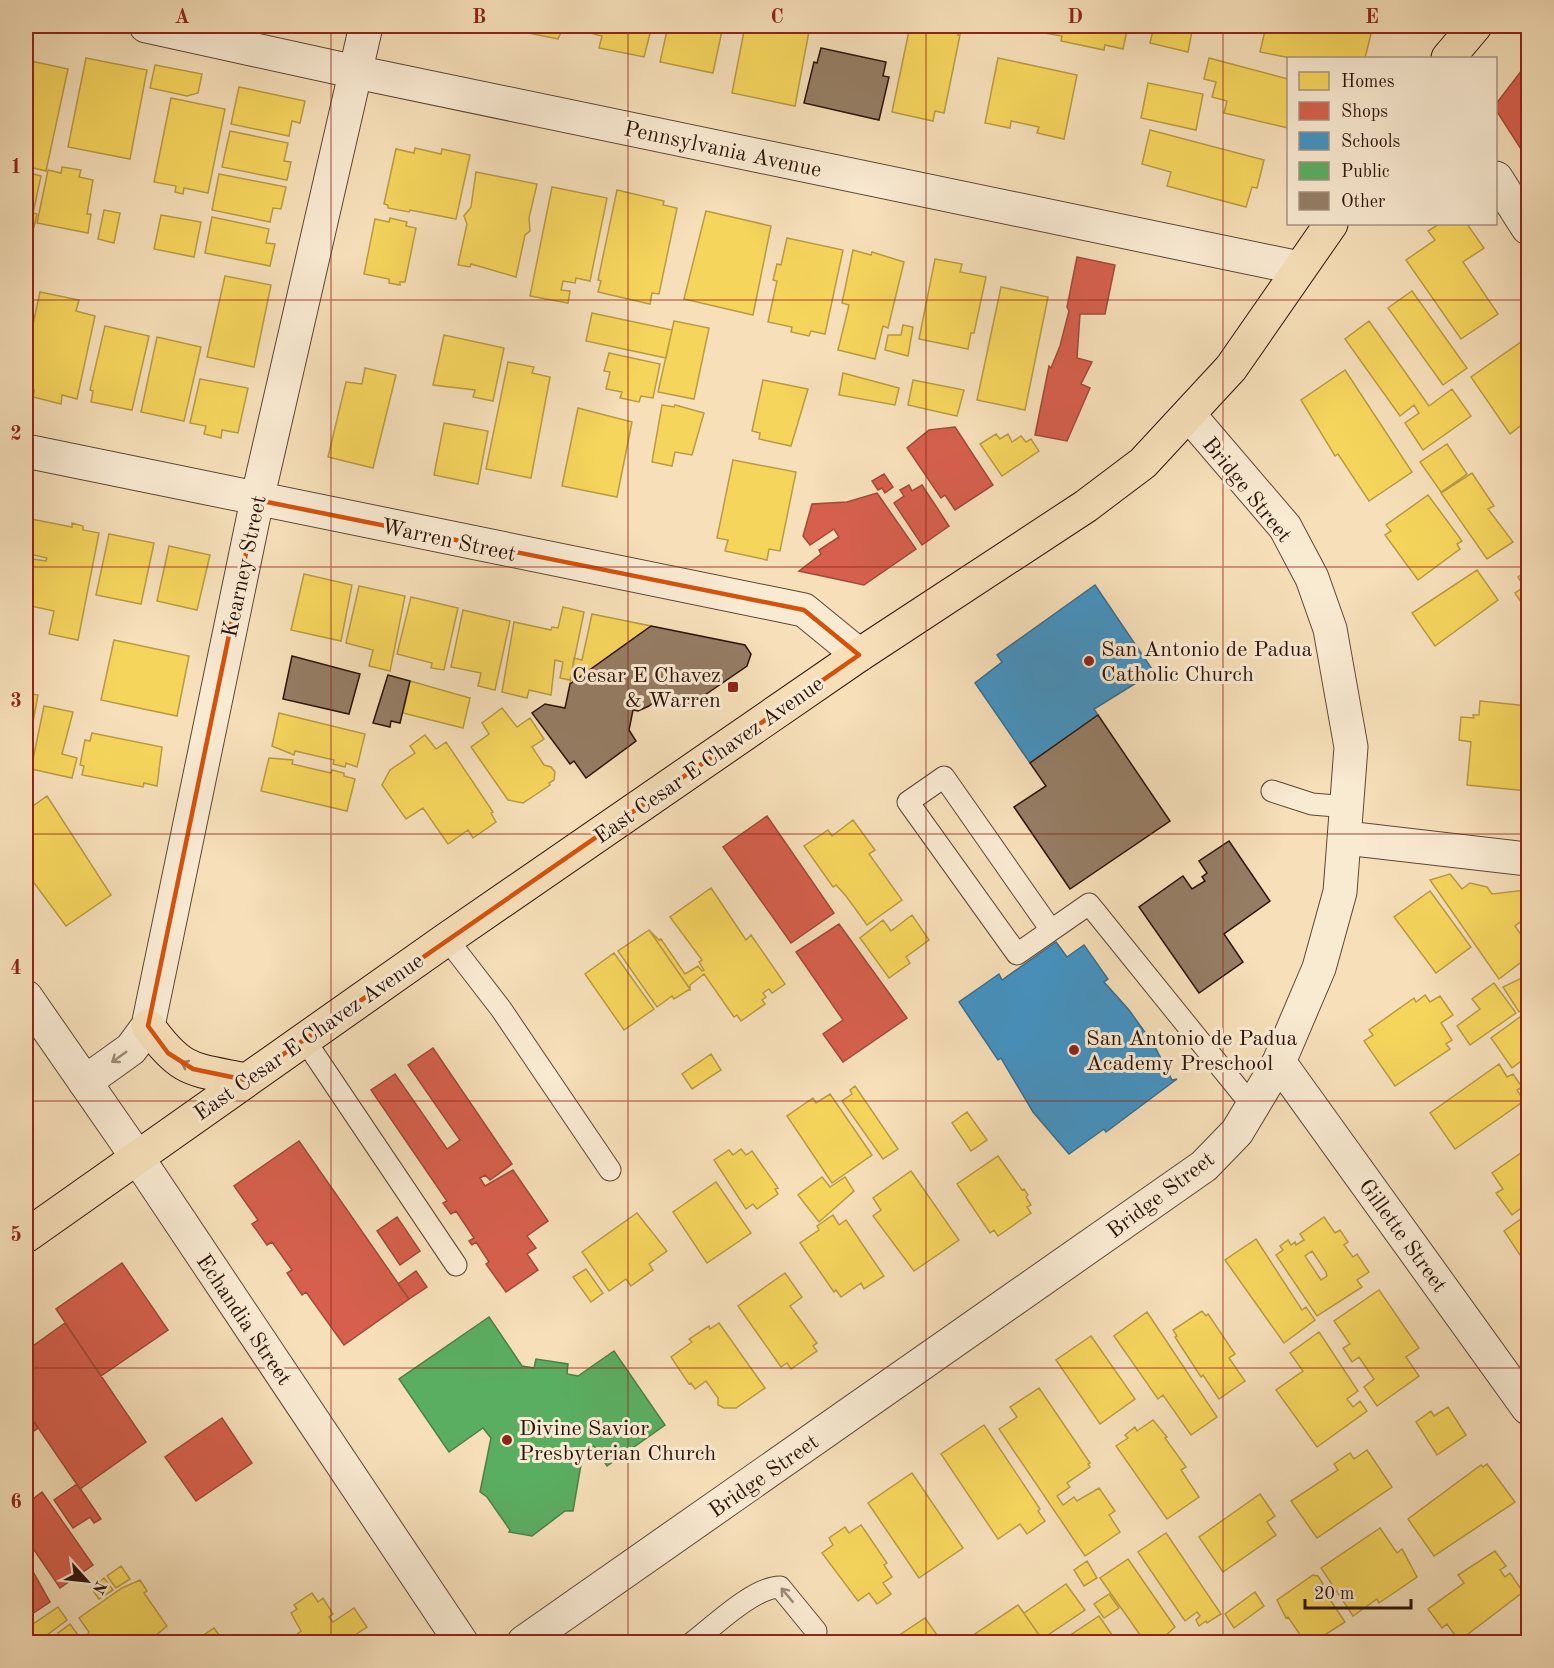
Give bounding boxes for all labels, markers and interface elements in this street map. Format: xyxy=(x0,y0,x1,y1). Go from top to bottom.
text: A xyxy=(174,8,190,28)
text: B xyxy=(472,8,486,28)
text: C xyxy=(770,8,784,28)
text: D xyxy=(1067,8,1083,28)
text: E xyxy=(1365,8,1379,28)
legend xyxy=(1287,57,1497,225)
text: Homes xyxy=(1341,73,1395,91)
text: Shops xyxy=(1341,103,1388,121)
street label: Pennsylvania Avenue xyxy=(622,118,823,182)
text: Schools xyxy=(1341,133,1401,151)
text: 1 xyxy=(10,158,22,178)
text: Public xyxy=(1341,163,1390,181)
text: Other xyxy=(1341,193,1386,211)
text: 2 xyxy=(10,425,22,445)
street label: Bridge Street xyxy=(1198,434,1295,547)
street label: Kearney Street xyxy=(219,493,271,640)
street label: Warren Street xyxy=(379,516,518,566)
place label: San Antonio de Padua Catholic Church xyxy=(1101,639,1313,686)
marker: San Antonio de Padua Catholic Church xyxy=(1082,654,1096,668)
place label: Cesar E Chavez & Warren xyxy=(572,665,721,712)
street label: East Cesar E Chavez Avenue xyxy=(590,673,828,848)
marker: Cesar E Chavez & Warren xyxy=(726,680,740,694)
text: 3 xyxy=(10,692,22,712)
street label: East Cesar E Chavez Avenue xyxy=(190,950,428,1125)
text: 4 xyxy=(10,959,22,979)
place label: San Antonio de Padua Academy Preschool xyxy=(1086,1028,1298,1075)
marker: San Antonio de Padua Academy Preschool xyxy=(1067,1043,1081,1057)
one-way arrow xyxy=(112,1051,128,1063)
one-way arrow xyxy=(181,1060,199,1072)
street label: Bridge Street xyxy=(1103,1148,1219,1243)
street label: Gillette Street xyxy=(1354,1176,1451,1297)
text: 5 xyxy=(10,1225,22,1246)
street label: Echandia Street xyxy=(192,1251,295,1389)
place label: Divine Savior Presbyterian Church xyxy=(519,1418,716,1465)
street label: Bridge Street xyxy=(705,1431,823,1522)
marker: Divine Savior Presbyterian Church xyxy=(500,1433,514,1447)
text: 6 xyxy=(10,1493,22,1513)
north arrow xyxy=(57,1551,117,1611)
scale bar xyxy=(1305,1572,1412,1610)
text: N xyxy=(88,1578,108,1597)
text: 20 m xyxy=(1314,1585,1354,1603)
one-way arrow xyxy=(780,1587,793,1603)

